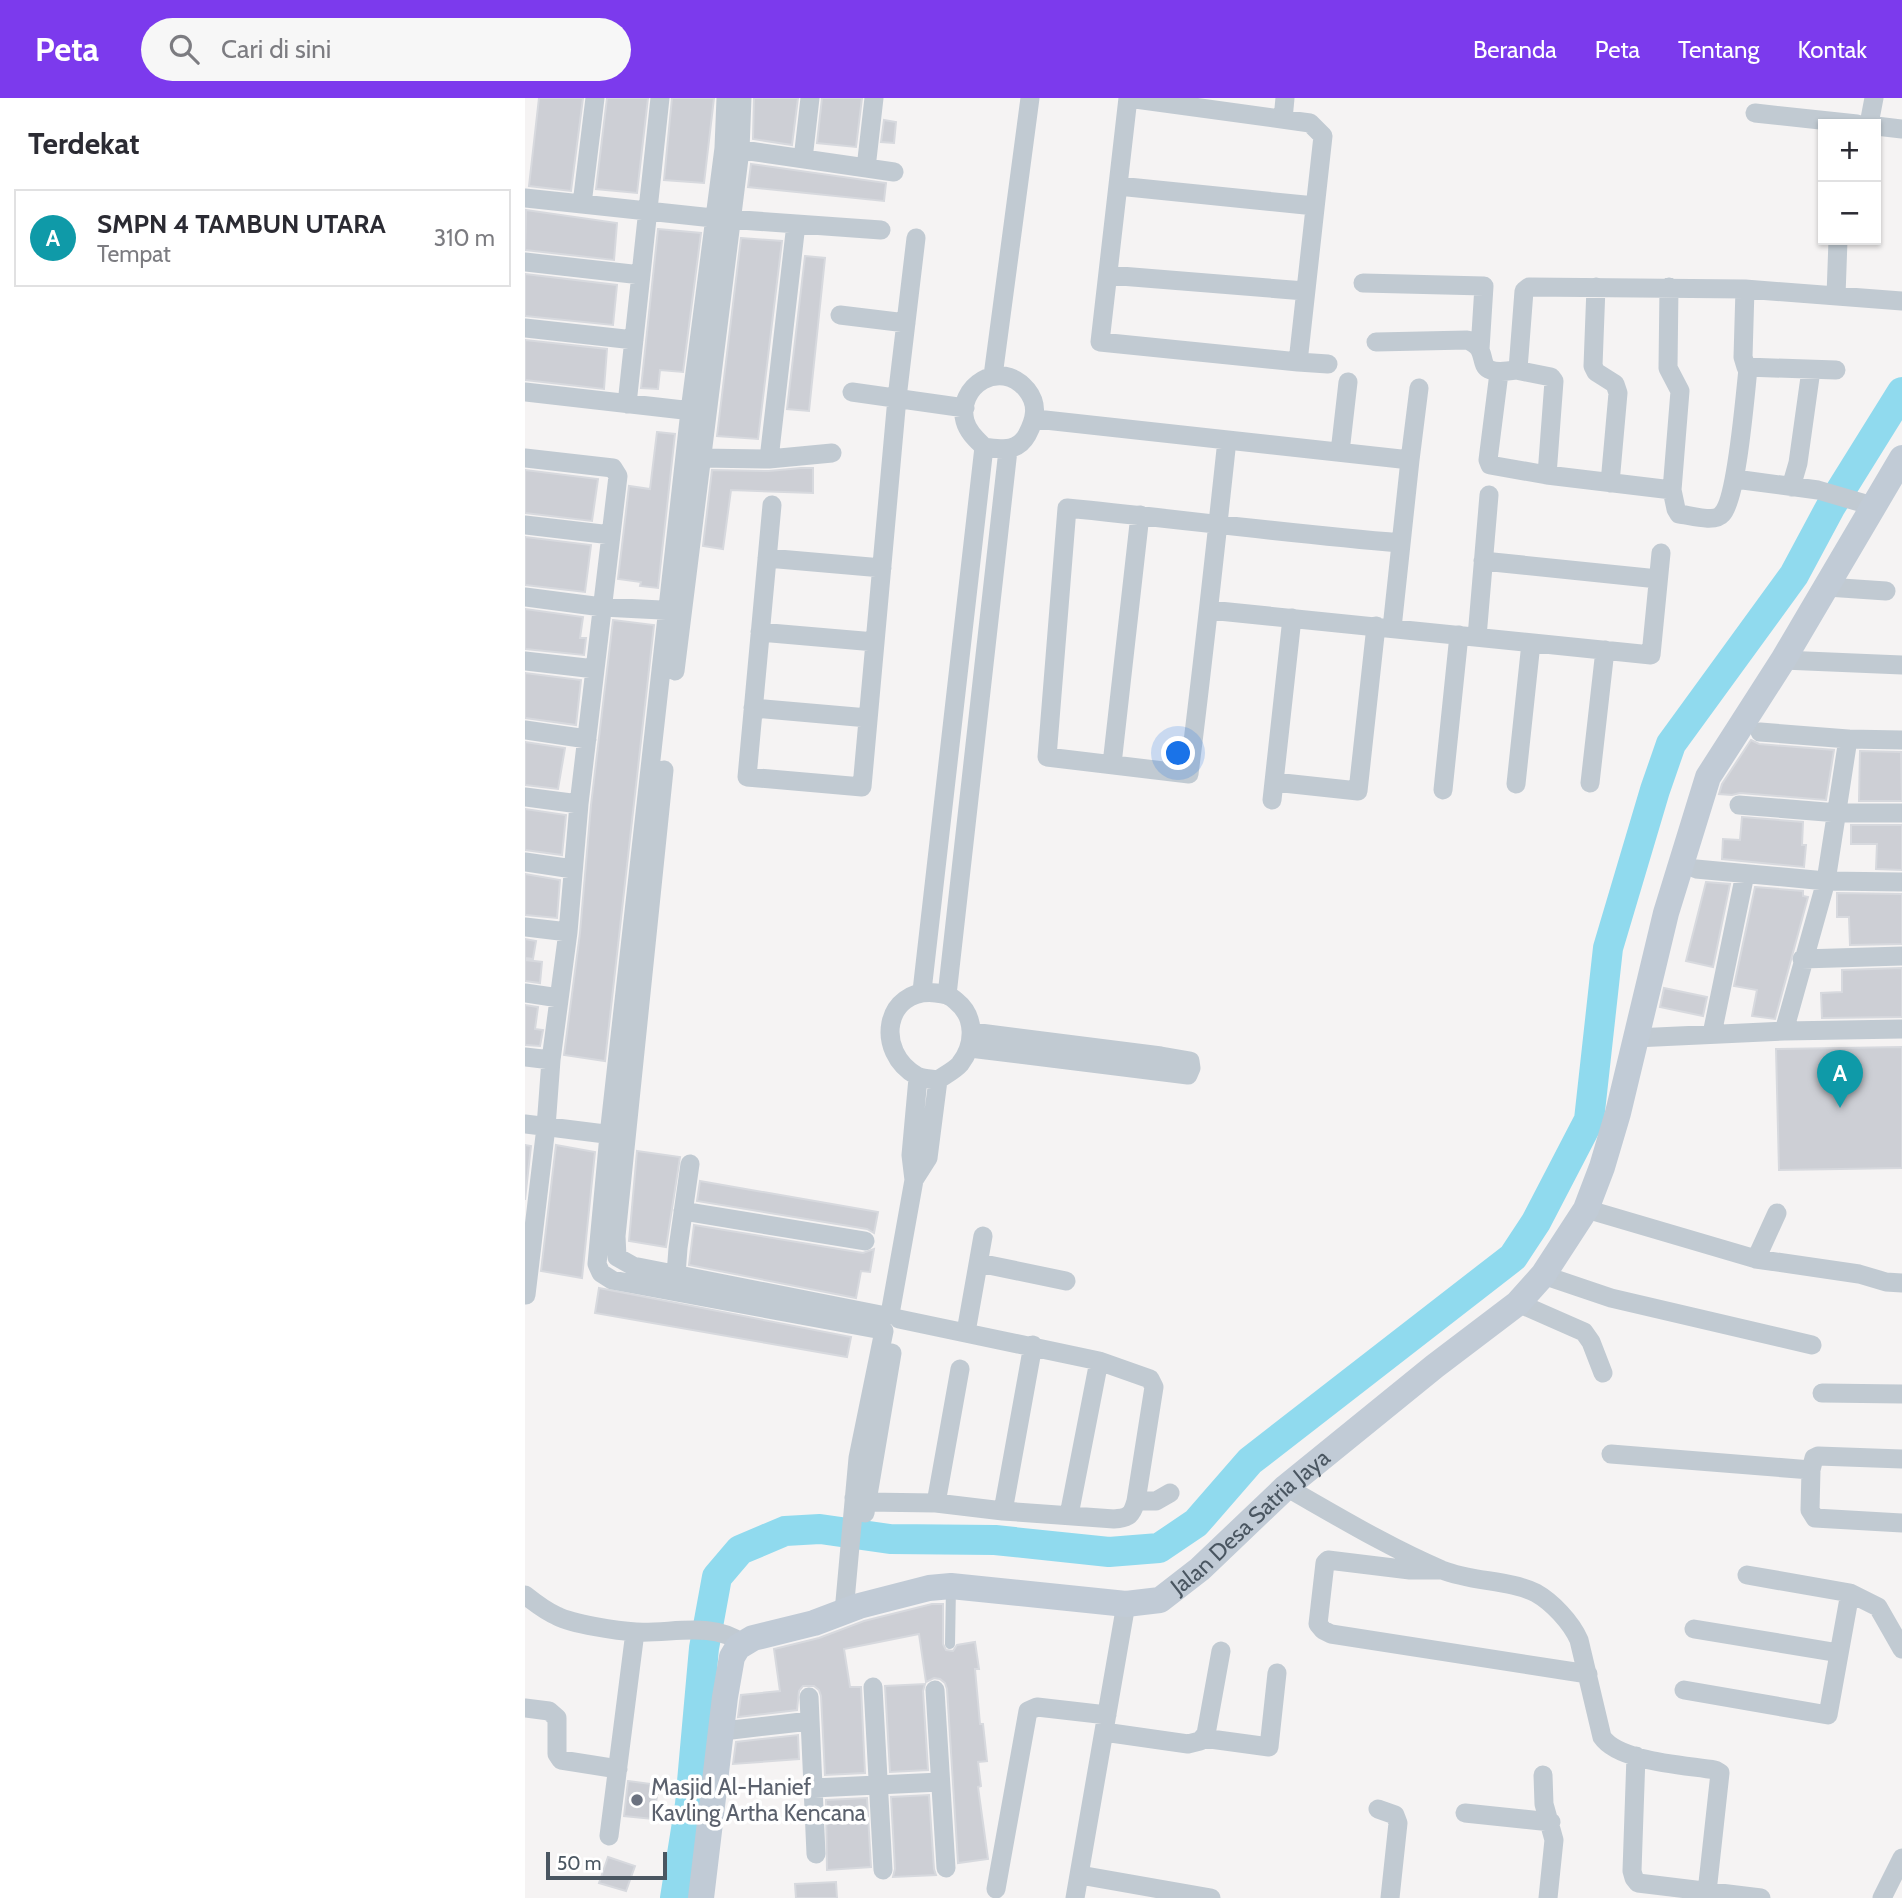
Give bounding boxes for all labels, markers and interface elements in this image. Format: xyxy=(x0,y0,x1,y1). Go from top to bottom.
search box xyxy=(141,18,631,81)
text: Peta xyxy=(35,29,99,69)
icon: search xyxy=(165,30,203,68)
text: Cari di sini xyxy=(221,33,331,65)
text: Beranda xyxy=(1473,35,1557,64)
text: Peta xyxy=(1595,35,1640,64)
text: Tentang xyxy=(1678,35,1759,64)
text: Kontak xyxy=(1797,35,1867,64)
map controls xyxy=(1818,119,1881,245)
button: + xyxy=(1818,119,1881,182)
text: Terdekat xyxy=(28,125,140,162)
button: − xyxy=(1818,182,1881,245)
text: SMPN 4 TAMBUN UTARA xyxy=(97,208,386,240)
text: A xyxy=(46,224,60,252)
text: 310 m xyxy=(434,224,495,252)
text: Tempat xyxy=(97,240,171,268)
your location xyxy=(1161,736,1195,770)
pin: A xyxy=(1817,1050,1863,1108)
street label: Jalan Desa Satria Jaya xyxy=(1164,1443,1335,1601)
place label: Masjid Al-Hanief Kavling Artha Kencana xyxy=(651,1773,866,1827)
marker: Masjid Al-Hanief Kavling Artha Kencana xyxy=(629,1792,645,1808)
scale bar xyxy=(546,1849,667,1881)
text: 50 m xyxy=(557,1852,601,1875)

